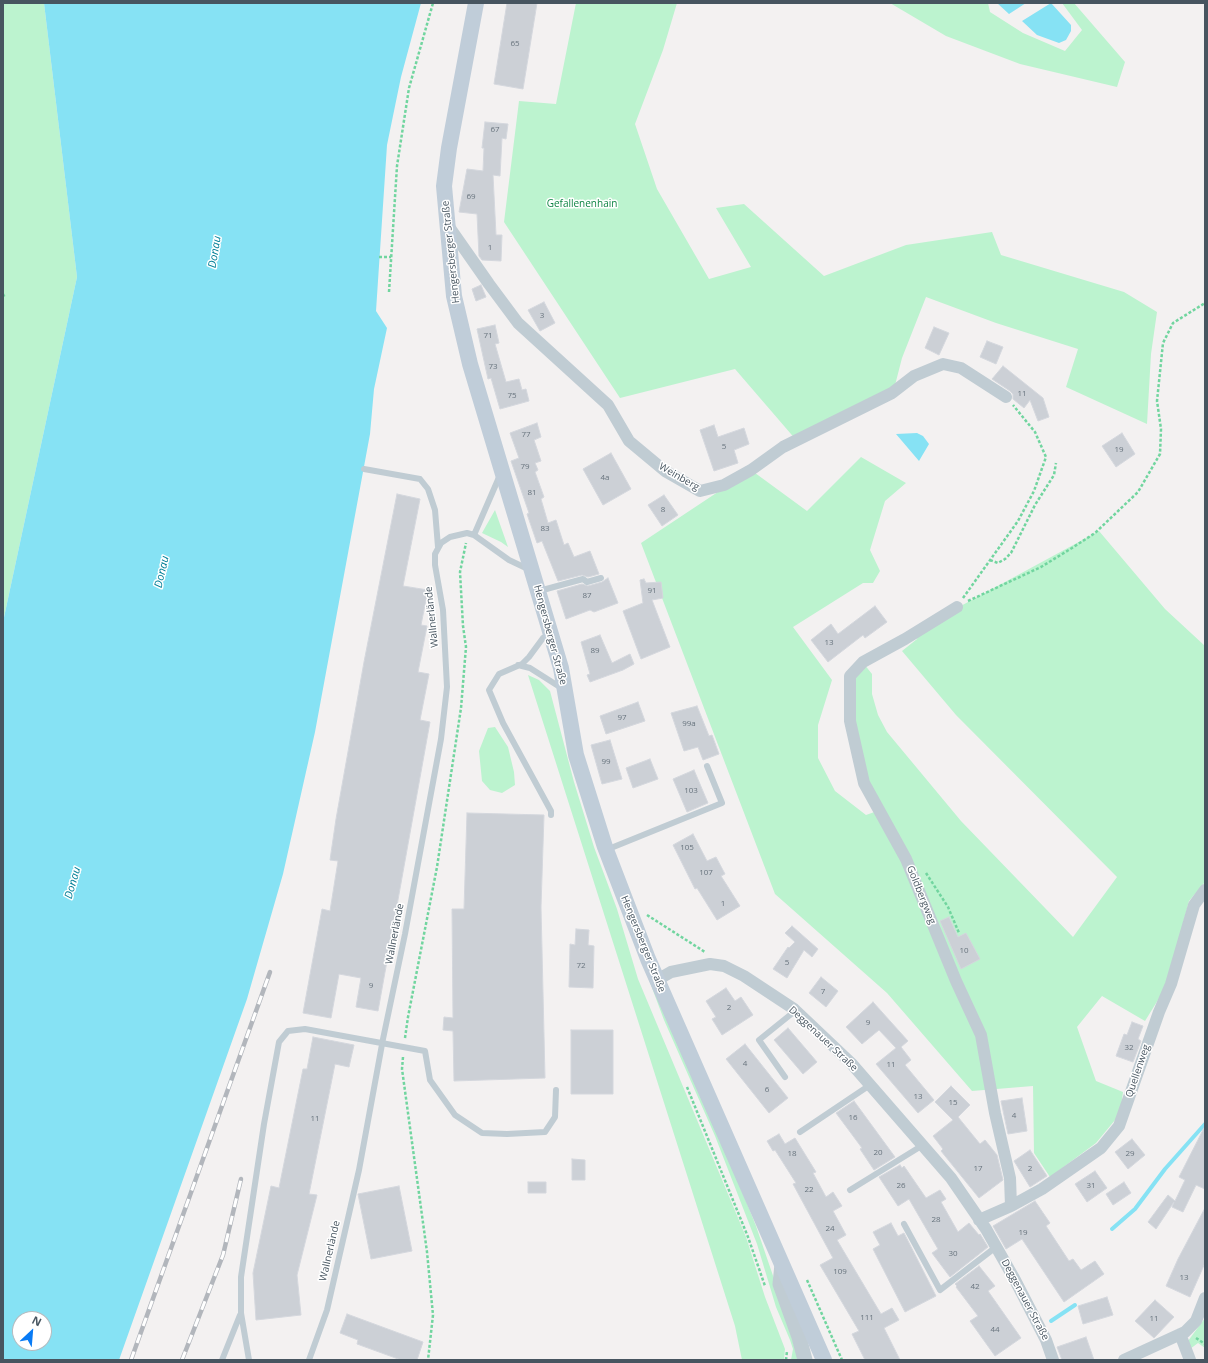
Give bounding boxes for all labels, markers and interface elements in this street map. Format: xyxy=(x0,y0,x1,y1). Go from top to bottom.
house number: 65 xyxy=(510,39,520,49)
house number: 67 xyxy=(490,125,500,135)
house number: 69 xyxy=(466,192,476,202)
park label: Gefallenenhain xyxy=(547,198,617,210)
street label: Hengersberger Straße xyxy=(440,200,462,304)
water label: Donau xyxy=(206,235,224,269)
house number: 1 xyxy=(488,243,492,253)
house number: 3 xyxy=(540,311,544,321)
house number: 71 xyxy=(483,331,493,341)
house number: 73 xyxy=(488,362,498,372)
house number: 11 xyxy=(1017,389,1027,399)
house number: 75 xyxy=(507,391,517,401)
house number: 77 xyxy=(521,430,531,440)
house number: 5 xyxy=(722,442,726,452)
house number: 19 xyxy=(1114,445,1124,455)
street label: Weinberg xyxy=(657,461,701,493)
house number: 79 xyxy=(520,462,530,472)
house number: 4a xyxy=(600,473,610,483)
house number: 81 xyxy=(527,488,537,498)
house number: 8 xyxy=(661,505,665,515)
house number: 83 xyxy=(540,524,550,534)
water label: Donau xyxy=(152,555,172,589)
street label: Hengersberger Straße xyxy=(531,584,569,686)
street label: Wallnerlände xyxy=(423,586,441,648)
house number: 91 xyxy=(647,586,657,596)
house number: 87 xyxy=(582,591,592,601)
house number: 13 xyxy=(824,638,834,648)
house number: 89 xyxy=(590,646,600,656)
house number: 97 xyxy=(617,713,627,723)
house number: 99a xyxy=(682,719,696,729)
house number: 99 xyxy=(601,757,611,767)
house number: 103 xyxy=(684,786,698,796)
house number: 105 xyxy=(680,843,694,853)
street label: Goldbergweg xyxy=(904,864,938,926)
water label: Donau xyxy=(62,866,84,900)
house number: 107 xyxy=(699,868,713,878)
street label: Hengersberger Straße xyxy=(618,894,668,994)
house number: 1 xyxy=(721,899,725,909)
street label: Wallnerlände xyxy=(383,903,407,965)
house number: 10 xyxy=(959,946,969,956)
house number: 5 xyxy=(785,958,789,968)
house number: 72 xyxy=(576,961,586,971)
house number: 9 xyxy=(369,981,373,991)
house number: 7 xyxy=(821,987,825,997)
house number: 2 xyxy=(727,1003,731,1013)
street label: Deggenauer Straße xyxy=(786,1004,860,1074)
house number: 9 xyxy=(866,1018,870,1028)
street label: Quellenweg xyxy=(1123,1043,1153,1099)
house number: 32 xyxy=(1124,1043,1134,1053)
house number: 4 xyxy=(743,1059,747,1069)
house number: 11 xyxy=(886,1060,896,1070)
house number: 6 xyxy=(765,1085,769,1095)
house number: 13 xyxy=(913,1092,923,1102)
house number: 15 xyxy=(948,1098,958,1108)
house number: 4 xyxy=(1012,1111,1016,1121)
house number: 16 xyxy=(848,1113,858,1123)
house number: 11 xyxy=(310,1114,320,1124)
house number: 20 xyxy=(873,1148,883,1158)
house number: 18 xyxy=(787,1149,797,1159)
house number: 29 xyxy=(1125,1149,1135,1159)
house number: 17 xyxy=(973,1164,983,1174)
house number: 2 xyxy=(1028,1164,1032,1174)
house number: 26 xyxy=(896,1181,906,1191)
house number: 31 xyxy=(1086,1181,1096,1191)
house number: 22 xyxy=(804,1185,814,1195)
house number: 28 xyxy=(931,1215,941,1225)
street label: Wallnerlände xyxy=(317,1220,343,1282)
house number: 24 xyxy=(825,1224,835,1234)
house number: 19 xyxy=(1018,1228,1028,1238)
house number: 30 xyxy=(948,1249,958,1259)
street label: Deggenauer Straße xyxy=(999,1257,1051,1343)
house number: 109 xyxy=(833,1267,847,1277)
house number: 13 xyxy=(1179,1273,1189,1283)
house number: 42 xyxy=(970,1282,980,1292)
north arrow xyxy=(12,1311,52,1351)
text: N xyxy=(30,1312,44,1329)
house number: 111 xyxy=(860,1313,874,1323)
house number: 11 xyxy=(1149,1314,1159,1324)
house number: 44 xyxy=(990,1325,1000,1335)

